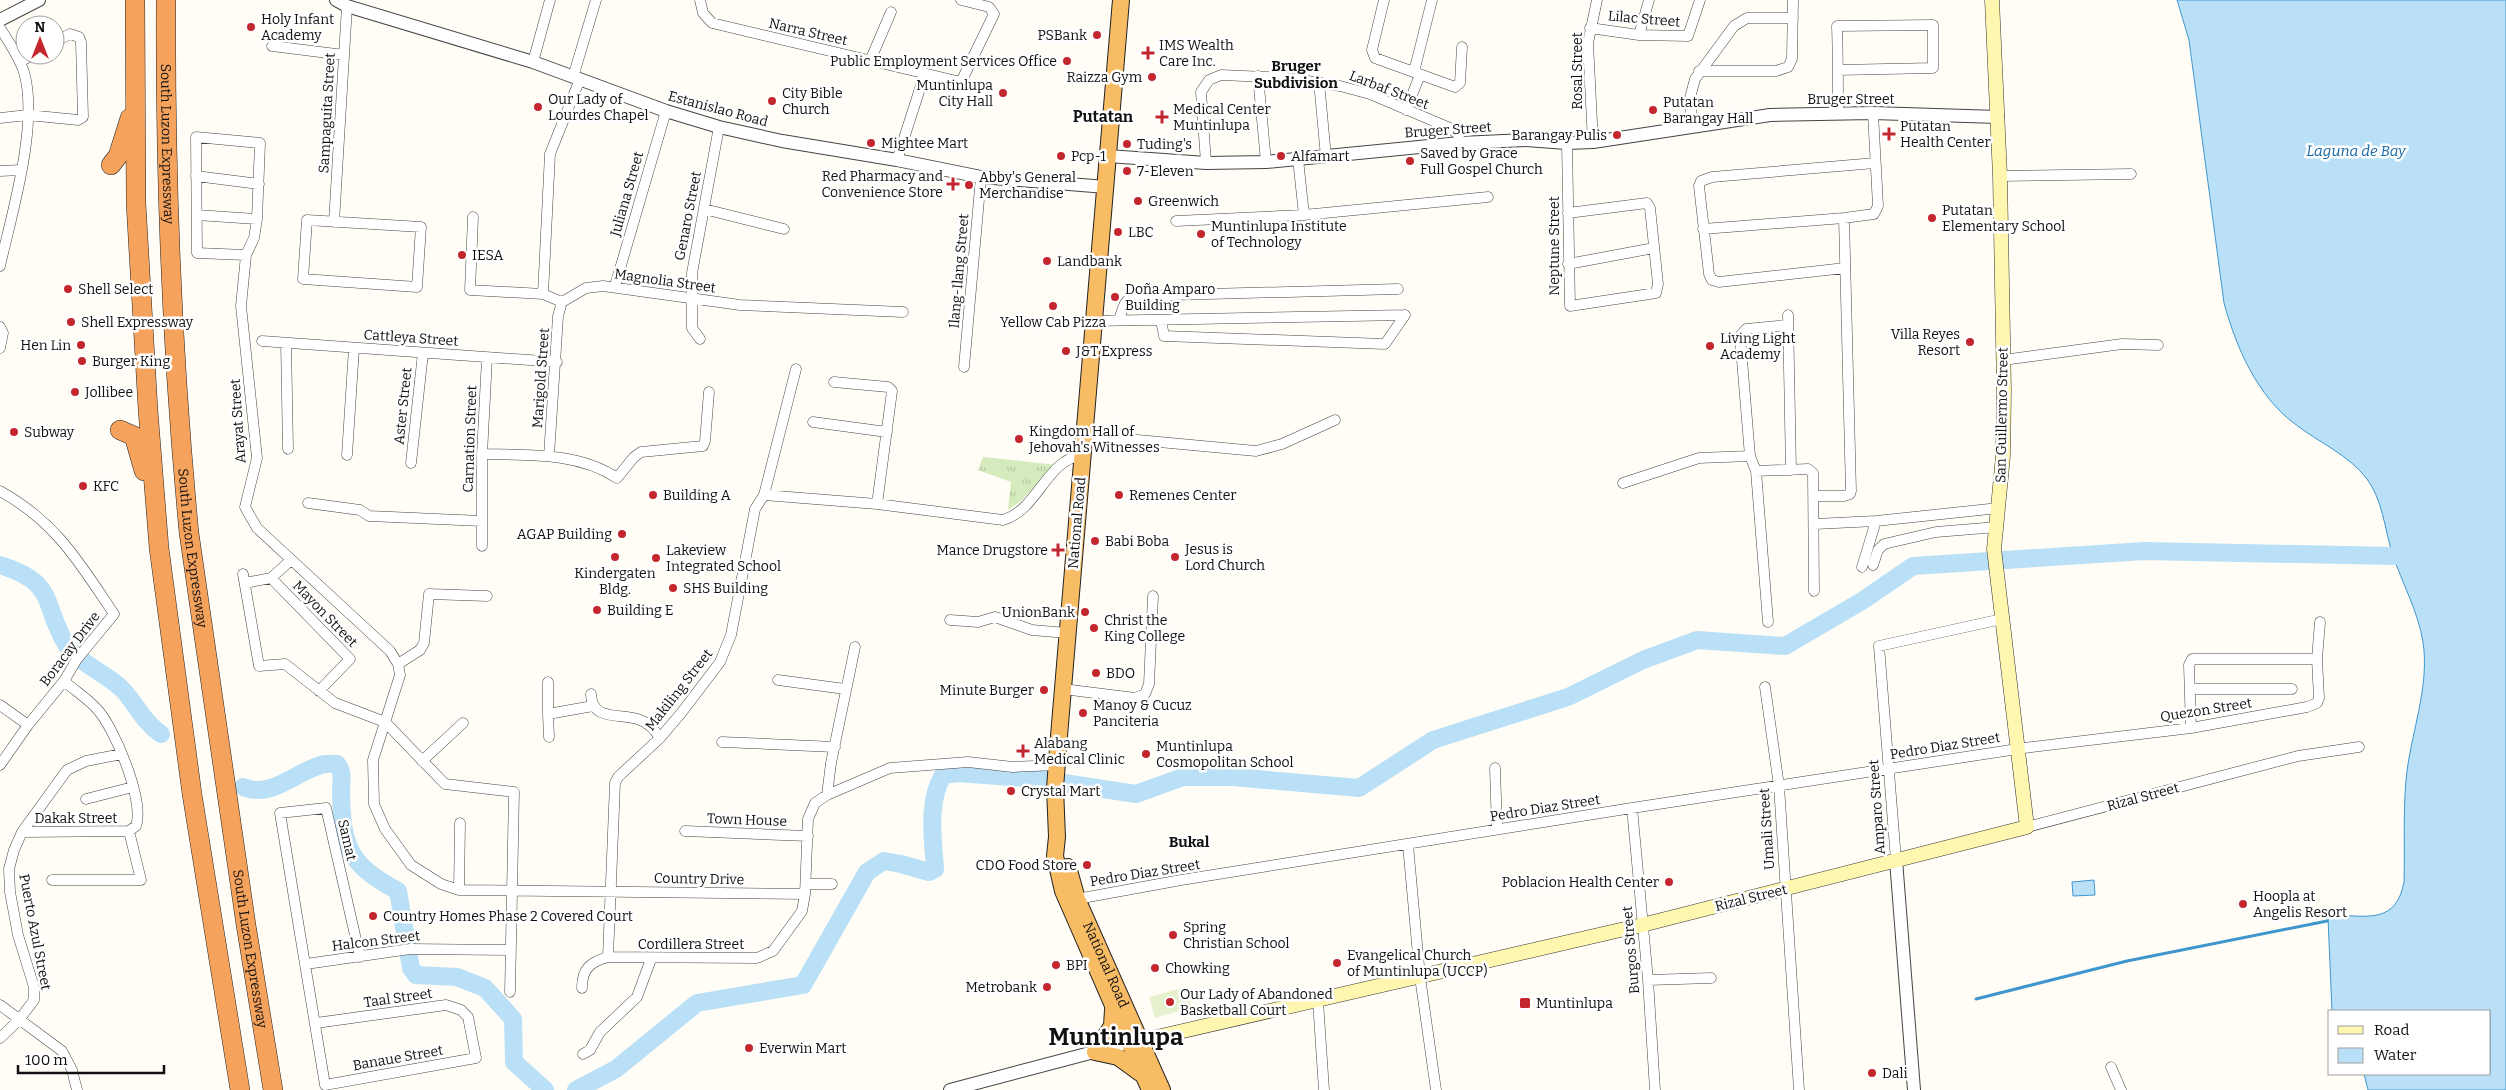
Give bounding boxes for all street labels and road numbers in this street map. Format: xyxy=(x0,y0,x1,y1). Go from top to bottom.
street label: Lilac Street xyxy=(1607,7,1681,31)
street label: Narra Street xyxy=(767,15,849,49)
street label: Rosal Street xyxy=(1569,32,1586,110)
street label: Sampaguita Street xyxy=(315,52,339,174)
street label: South Luzon Expressway xyxy=(157,64,178,225)
street label: Larbaf Street xyxy=(1347,67,1431,113)
street label: Estanislao Road xyxy=(666,87,770,131)
street label: Bruger Street xyxy=(1807,91,1895,108)
street label: Bruger Street xyxy=(1404,118,1492,142)
street label: Juliana Street xyxy=(606,150,647,239)
street label: Genaro Street xyxy=(671,170,705,262)
street label: Neptune Street xyxy=(1546,196,1563,296)
street label: Ilang-Ilang Street xyxy=(946,213,972,329)
street label: Magnolia Street xyxy=(613,265,717,297)
street label: Cattleya Street xyxy=(363,326,459,350)
street label: Marigold Street xyxy=(529,327,553,429)
street label: San Guillermo Street xyxy=(1992,347,2012,483)
street label: Aster Street xyxy=(390,367,416,445)
street label: Arayat Street xyxy=(227,378,249,464)
street label: Carnation Street xyxy=(460,385,480,493)
street label: South Luzon Expressway xyxy=(175,468,211,629)
street label: National Road xyxy=(1065,476,1089,570)
street label: Mayon Street xyxy=(289,577,361,651)
street label: Boracay Drive xyxy=(36,608,104,690)
street label: Makiling Street xyxy=(642,646,716,734)
street label: Quezon Street xyxy=(2159,694,2253,726)
street label: Pedro Diaz Street xyxy=(1889,729,2001,763)
street label: Amparo Street xyxy=(1865,759,1889,855)
street label: Rizal Street xyxy=(2105,779,2181,815)
street label: Umali Street xyxy=(1756,787,1778,871)
street label: Pedro Diaz Street xyxy=(1489,791,1601,825)
street label: Dakak Street xyxy=(35,810,117,827)
street label: Town House xyxy=(707,810,787,830)
street label: Samat xyxy=(334,818,360,862)
street label: Pedro Diaz Street xyxy=(1089,856,1201,890)
street label: South Luzon Expressway xyxy=(230,868,271,1030)
street label: Country Drive xyxy=(654,870,744,888)
street label: Puerto Azul Street xyxy=(15,873,55,991)
street label: Rizal Street xyxy=(1713,881,1789,915)
street label: Burgos Street xyxy=(1619,905,1643,995)
street label: National Road xyxy=(1080,919,1133,1010)
street label: Halcon Street xyxy=(331,927,421,955)
street label: Cordillera Street xyxy=(638,936,744,953)
street label: Taal Street xyxy=(363,985,433,1011)
street label: Banaue Street xyxy=(351,1042,445,1074)

